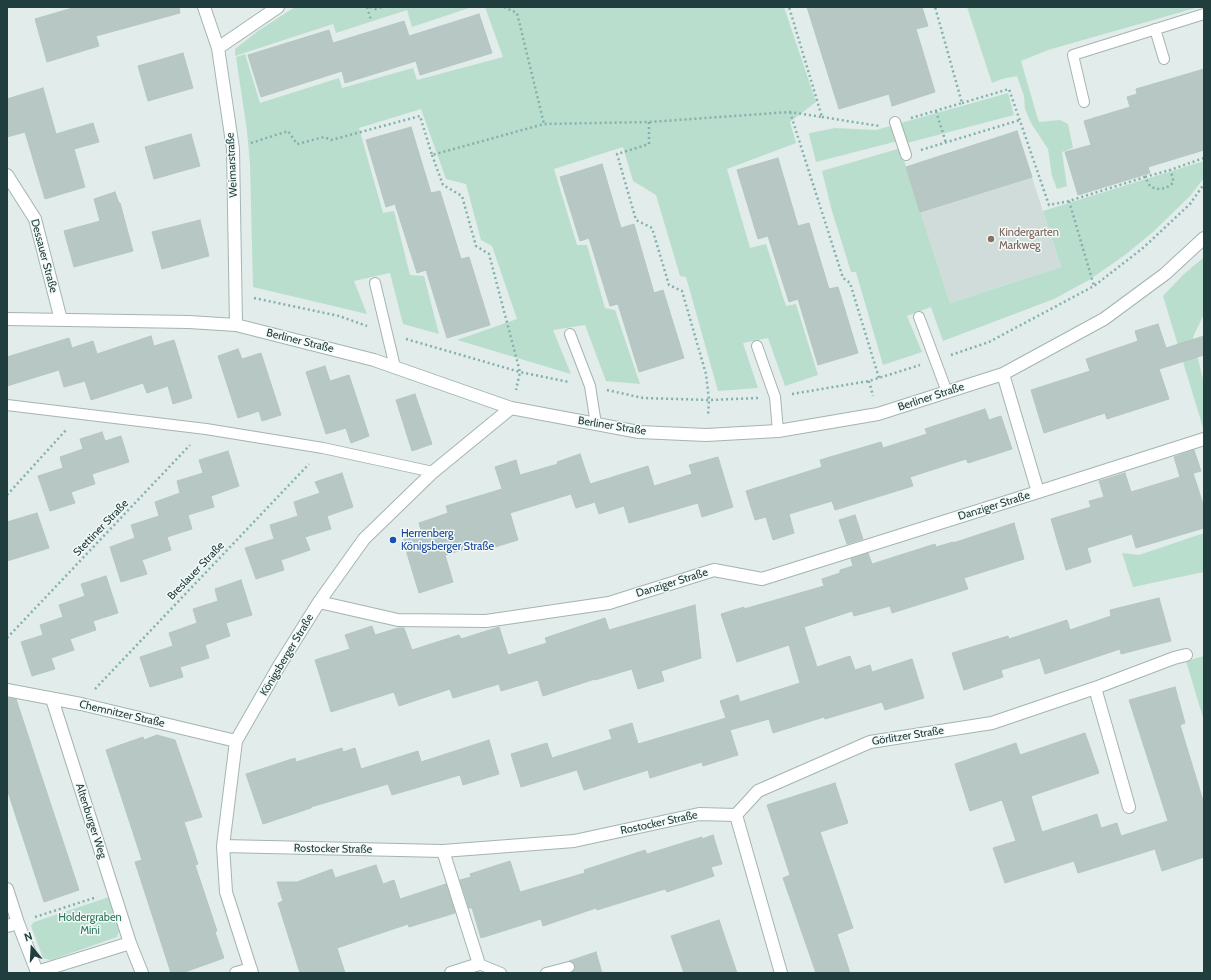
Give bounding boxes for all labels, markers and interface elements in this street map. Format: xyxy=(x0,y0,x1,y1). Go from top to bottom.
street label: Weimarstraße xyxy=(224,132,240,198)
street label: Dessauer Straße xyxy=(28,218,60,294)
place label: Kindergarten Markweg xyxy=(999,226,1059,252)
marker: Kindergarten Markweg xyxy=(986,234,996,244)
street label: Berliner Straße xyxy=(265,326,335,356)
street label: Berliner Straße xyxy=(896,380,966,414)
street label: Berliner Straße xyxy=(577,414,647,438)
street label: Danziger Straße xyxy=(956,489,1032,523)
street label: Stettiner Straße xyxy=(71,497,131,559)
place label: Herrenberg Königsberger Straße xyxy=(401,527,494,553)
marker: Herrenberg Königsberger Straße xyxy=(388,535,398,545)
street label: Breslauer Straße xyxy=(165,539,227,603)
street label: Danziger Straße xyxy=(634,566,710,600)
street label: Königsberger Straße xyxy=(257,612,317,698)
street label: Chemnitzer Straße xyxy=(78,698,166,730)
street label: Görlitzer Straße xyxy=(871,724,945,748)
street label: Altenburger Weg xyxy=(73,782,109,860)
street label: Rostocker Straße xyxy=(619,808,699,838)
street label: Rostocker Straße xyxy=(294,842,372,856)
park label: Holdergraben Mini xyxy=(58,911,122,937)
north arrow xyxy=(12,928,52,968)
text: N xyxy=(22,929,34,944)

